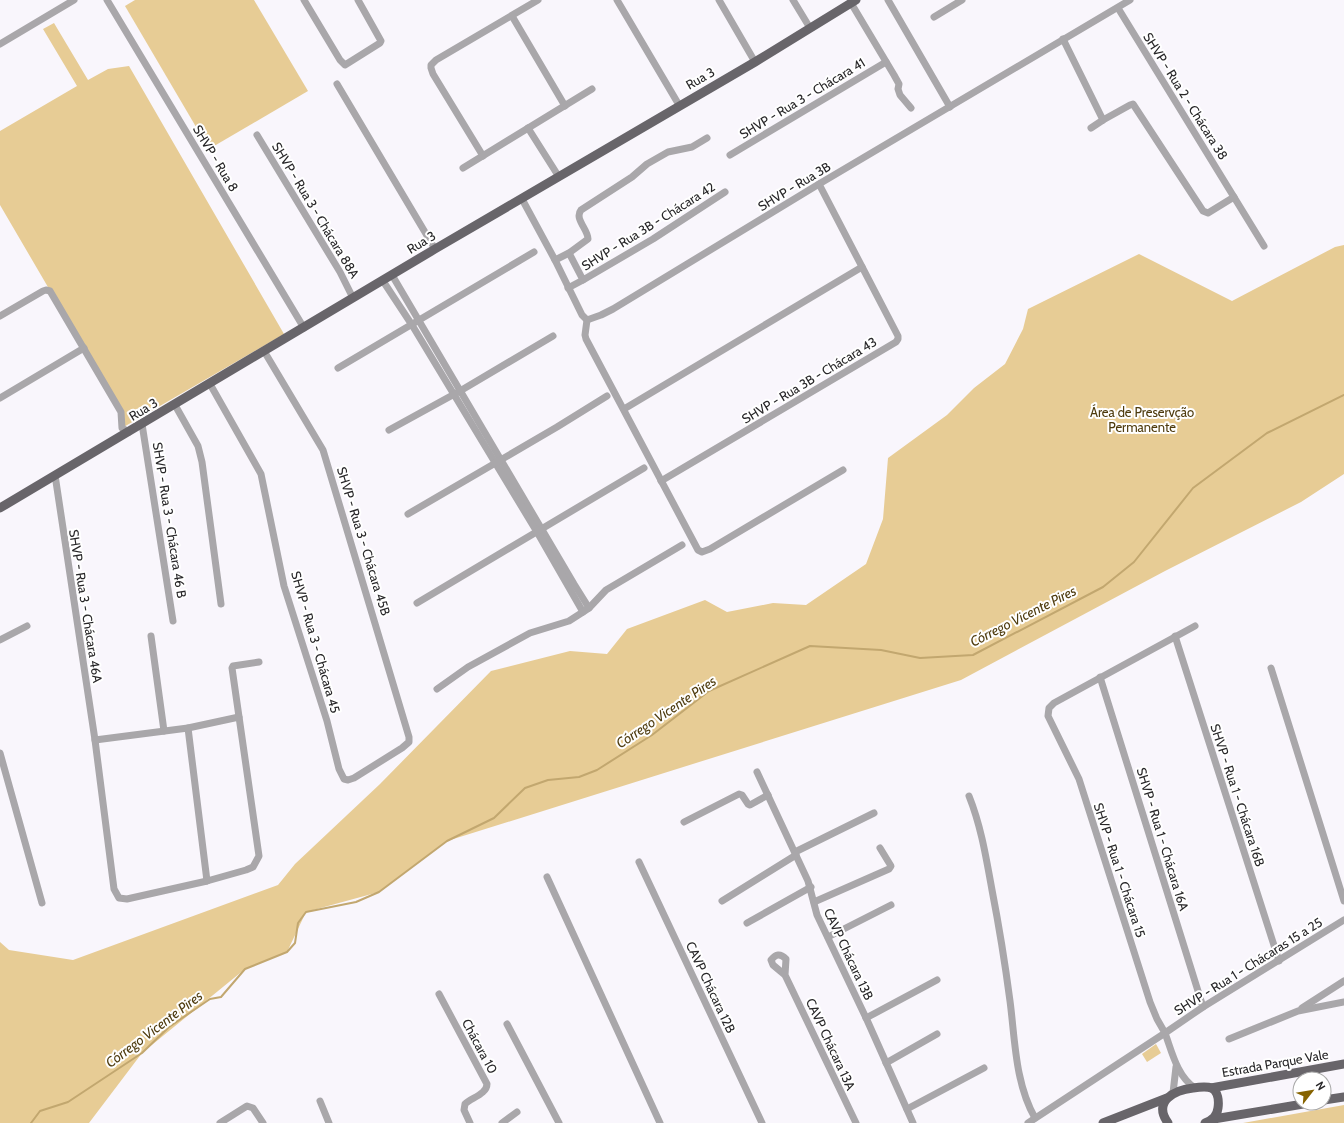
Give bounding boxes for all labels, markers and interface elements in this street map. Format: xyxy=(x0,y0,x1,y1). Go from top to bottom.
street label: SHVP - Rua 2 - Chácara 38 xyxy=(1140,29,1232,163)
street label: SHVP - Rua 3 - Chácara 41 xyxy=(736,54,868,142)
street label: Rua 3 xyxy=(683,63,717,93)
street label: SHVP - Rua 8 xyxy=(190,122,242,194)
street label: SHVP - Rua 3 - Chácara 88A xyxy=(269,139,363,281)
street label: SHVP - Rua 3B xyxy=(755,158,833,214)
street label: SHVP - Rua 3B - Chácara 42 xyxy=(578,178,718,274)
street label: Rua 3 xyxy=(404,227,438,257)
street label: SHVP - Rua 3B - Chácara 43 xyxy=(739,333,879,427)
street label: Rua 3 xyxy=(126,394,160,424)
park label: Área de Preservção Permanente xyxy=(1090,403,1194,435)
street label: SHVP - Rua 3 - Chácara 46 B xyxy=(150,441,190,599)
street label: SHVP - Rua 3 - Chácara 45B xyxy=(334,465,394,617)
street label: SHVP - Rua 3 - Chácara 46A xyxy=(66,528,106,684)
street label: SHVP - Rua 3 - Chácara 45 xyxy=(288,569,344,715)
water label: Córrego Vicente Pires xyxy=(967,581,1080,651)
water label: Córrego Vicente Pires xyxy=(613,672,720,752)
street label: SHVP - Rua 1 - Chácara 16B xyxy=(1207,722,1269,868)
street label: SHVP - Rua 1 - Chácara 16A xyxy=(1134,765,1192,913)
street label: SHVP - Rua 1 - Chácara 15 xyxy=(1091,801,1149,939)
street label: CAVP Chácara 13B xyxy=(821,906,877,1003)
street label: SHVP - Rua 1 - Chácaras 15 a 25 xyxy=(1171,914,1325,1018)
street label: CAVP Chácara 12B xyxy=(683,939,739,1036)
water label: Córrego Vicente Pires xyxy=(102,986,207,1071)
street label: CAVP Chácara 13A xyxy=(803,995,859,1093)
street label: Chácara 10 xyxy=(459,1016,501,1076)
street label: Estrada Parque Vale xyxy=(1220,1046,1330,1080)
north arrow xyxy=(1292,1071,1332,1111)
text: N xyxy=(1313,1079,1329,1093)

